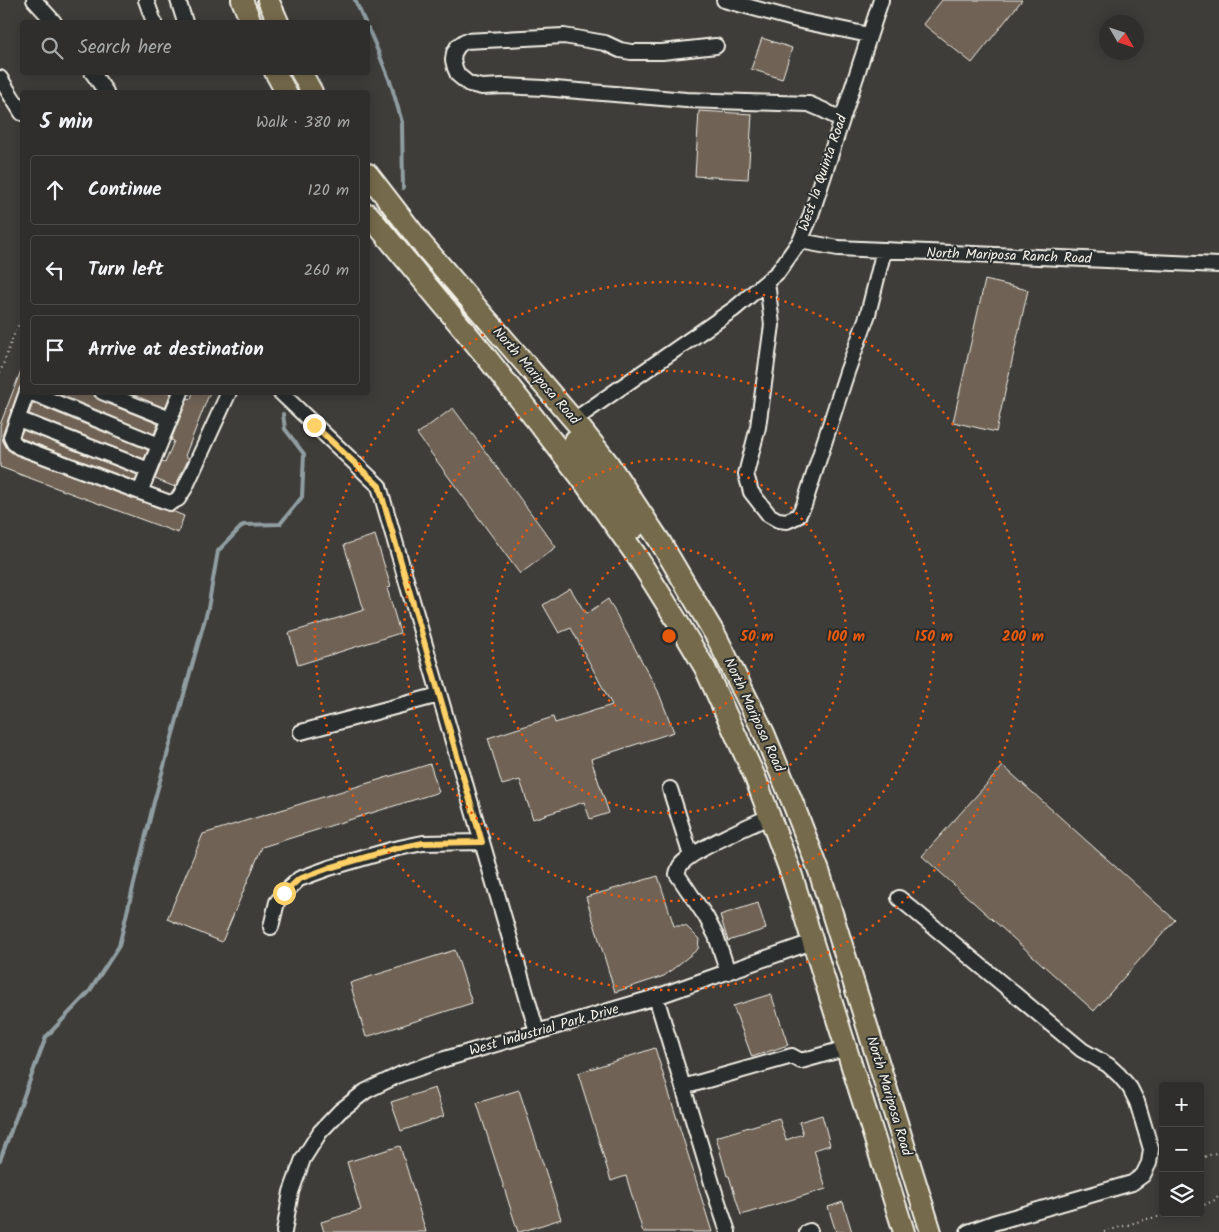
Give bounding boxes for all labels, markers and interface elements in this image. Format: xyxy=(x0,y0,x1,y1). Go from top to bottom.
north arrow xyxy=(1099,15,1144,60)
search box xyxy=(20,20,370,75)
text: Search here xyxy=(78,33,172,63)
icon: search xyxy=(38,34,66,62)
text: 5 min xyxy=(40,106,93,139)
text: Walk · 380 m xyxy=(256,110,350,135)
street label: West la Quinta Road xyxy=(793,111,854,234)
text: Continue xyxy=(88,175,161,205)
icon: ahead xyxy=(41,176,69,204)
text: 120 m xyxy=(308,178,349,203)
street label: North Mariposa Ranch Road xyxy=(926,242,1093,270)
text: Turn left xyxy=(88,255,163,285)
icon: left xyxy=(41,256,69,284)
text: 260 m xyxy=(304,258,349,283)
street label: North Mariposa Road xyxy=(487,322,586,431)
text: Arrive at destination xyxy=(88,335,264,365)
icon: arrive xyxy=(41,336,69,364)
route end xyxy=(303,414,326,437)
text: 50 m xyxy=(739,625,774,649)
text: 100 m xyxy=(827,625,865,649)
text: 150 m xyxy=(915,625,953,649)
text: 200 m xyxy=(1002,625,1044,649)
centre of rings xyxy=(660,627,678,645)
street label: North Mariposa Road xyxy=(718,654,791,777)
route start xyxy=(273,882,296,905)
street label: West Industrial Park Drive xyxy=(467,998,622,1062)
street label: North Mariposa Road xyxy=(860,1034,918,1159)
map controls xyxy=(1159,1082,1204,1217)
button: + xyxy=(1159,1082,1204,1127)
button: − xyxy=(1159,1127,1204,1172)
button: layers xyxy=(1159,1172,1204,1217)

